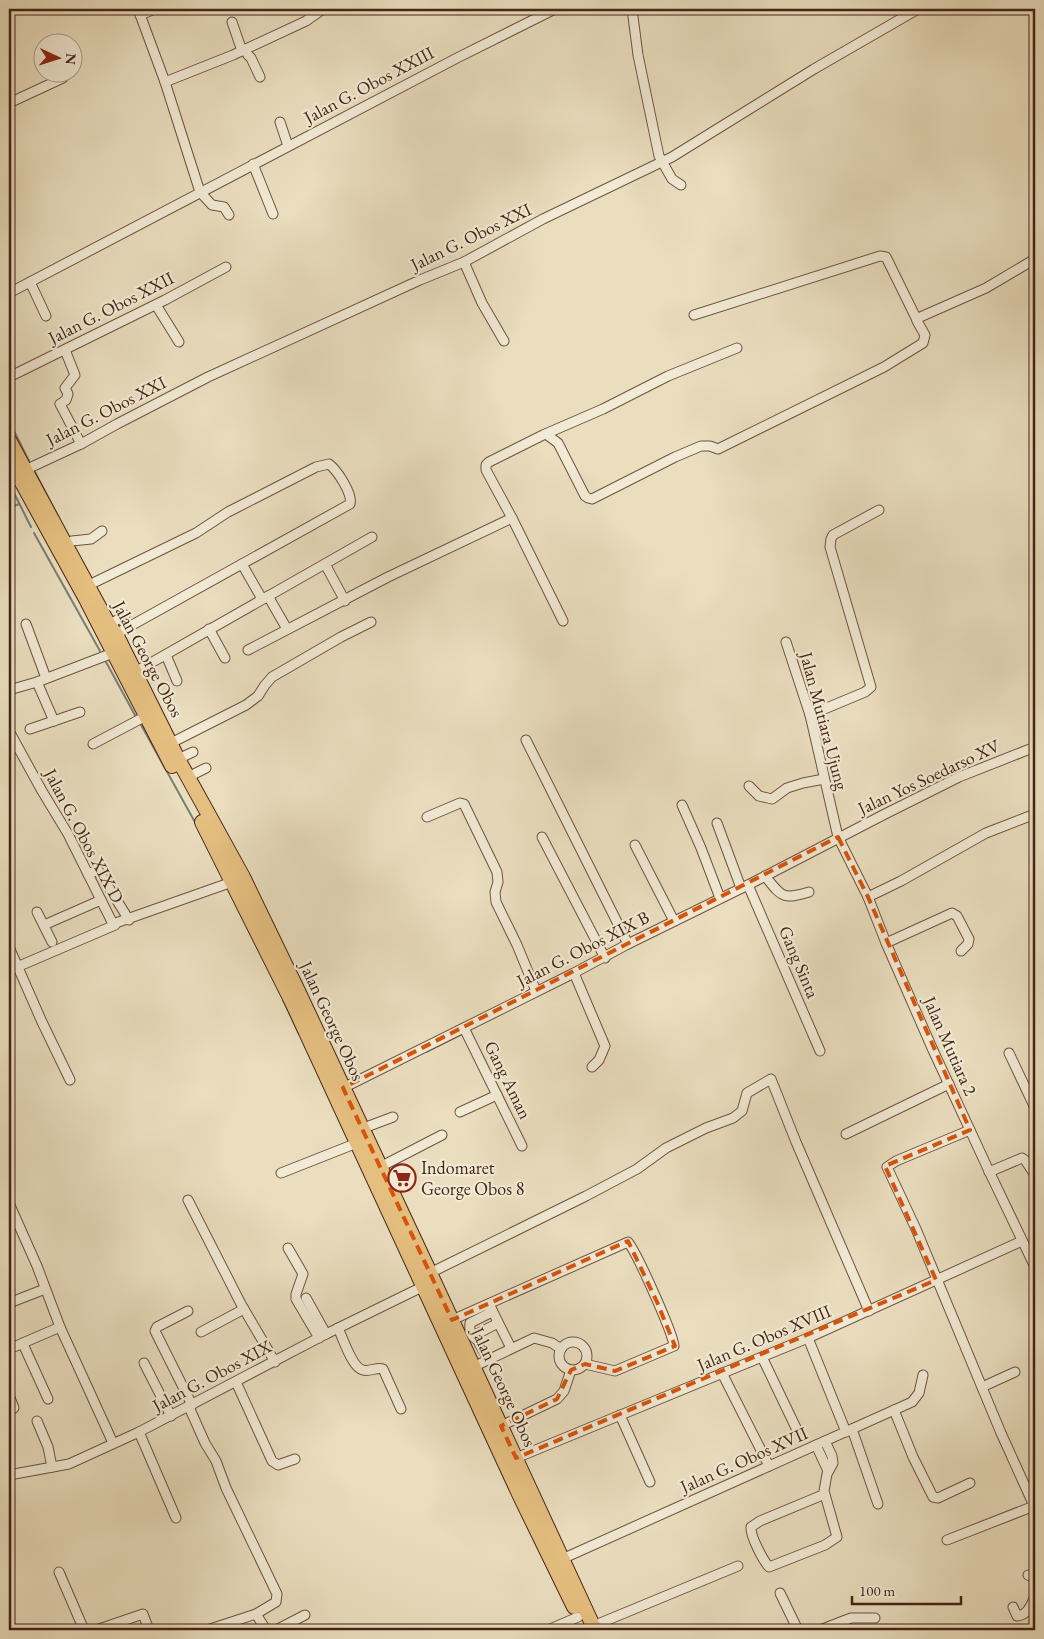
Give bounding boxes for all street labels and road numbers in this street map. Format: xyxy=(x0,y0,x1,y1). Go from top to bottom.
street label: Jalan G. Obos XXIII xyxy=(298,41,438,129)
street label: Jalan G. Obos XXI xyxy=(405,197,535,277)
street label: Jalan G. Obos XXII xyxy=(42,266,177,350)
street label: Jalan G. Obos XXI xyxy=(40,370,170,452)
street label: Jalan George Obos xyxy=(107,595,189,721)
street label: Jalan Mutiara Ujung xyxy=(795,647,854,793)
street label: Jalan Yos Soedarso XV xyxy=(852,733,1004,820)
street label: Jalan G. Obos XIX D xyxy=(38,763,130,907)
street label: Jalan G. Obos XIX B xyxy=(511,905,653,993)
street label: Gang Sinta xyxy=(774,922,825,1002)
street label: Jalan George Obos xyxy=(294,956,370,1084)
street label: Jalan Mutiara 2 xyxy=(918,991,983,1099)
street label: Gang Aman xyxy=(480,1037,537,1123)
street label: Jalan G. Obos XVIII xyxy=(692,1299,834,1377)
street label: Jalan George Obos xyxy=(466,1322,542,1450)
street label: Jalan G. Obos XIX xyxy=(146,1334,276,1418)
street label: Jalan G. Obos XVII xyxy=(675,1421,811,1499)

